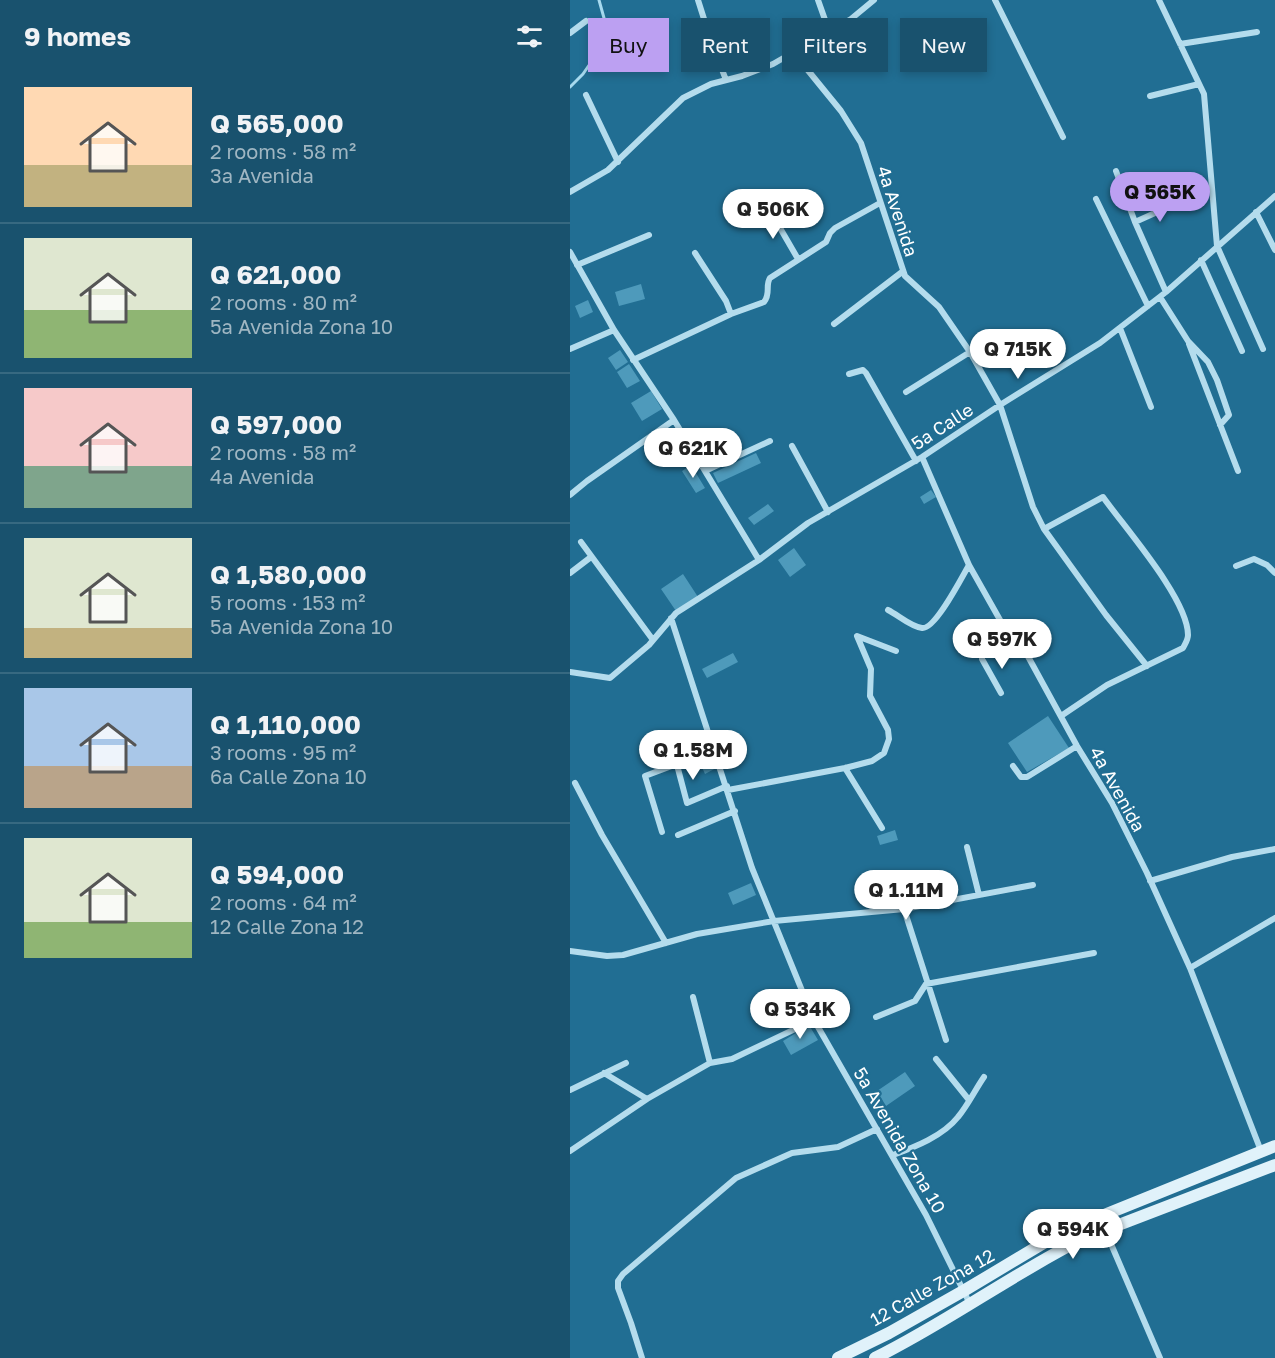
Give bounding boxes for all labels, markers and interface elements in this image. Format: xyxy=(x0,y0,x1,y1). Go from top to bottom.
chip: Buy xyxy=(588,18,669,72)
chip: Rent xyxy=(681,18,770,72)
chip: Filters xyxy=(782,18,888,72)
chip: New xyxy=(900,18,987,72)
icon: filters xyxy=(513,20,546,53)
text: 9 homes xyxy=(24,21,131,52)
text: Q 565,000 xyxy=(210,108,344,139)
icon: home xyxy=(72,111,144,183)
text: 2 rooms · 58 m² xyxy=(210,139,356,163)
text: 3a Avenida xyxy=(210,163,314,187)
street label: 4a Avenida xyxy=(873,163,923,259)
pin: Q 565K xyxy=(1111,172,1209,223)
text: Q 565K xyxy=(1124,179,1196,203)
pin: Q 506K xyxy=(724,189,822,240)
text: Q 506K xyxy=(737,196,809,220)
text: Q 621,000 xyxy=(210,259,341,290)
icon: home xyxy=(72,262,144,334)
text: 2 rooms · 80 m² xyxy=(210,290,357,314)
text: 5a Avenida Zona 10 xyxy=(210,314,393,338)
pin: Q 715K xyxy=(969,329,1067,380)
text: Q 715K xyxy=(984,336,1052,360)
street label: 5a Calle xyxy=(907,398,977,454)
text: Q 597,000 xyxy=(210,409,342,440)
icon: home xyxy=(72,412,144,484)
pin: Q 621K xyxy=(644,428,742,479)
text: Q 621K xyxy=(658,435,728,459)
text: 2 rooms · 58 m² xyxy=(210,440,356,464)
text: 4a Avenida xyxy=(210,464,314,488)
text: Q 1,580,000 xyxy=(210,559,367,590)
icon: home xyxy=(72,562,144,634)
text: 5 rooms · 153 m² xyxy=(210,590,365,614)
text: 5a Avenida Zona 10 xyxy=(210,614,393,638)
pin: Q 597K xyxy=(953,619,1051,670)
text: Q 597K xyxy=(967,626,1037,650)
text: Q 1,110,000 xyxy=(210,709,361,740)
icon: home xyxy=(72,712,144,784)
pin: Q 1.58M xyxy=(638,730,748,781)
text: Q 1.58M xyxy=(653,737,733,761)
text: 3 rooms · 95 m² xyxy=(210,740,356,764)
street label: 4a Avenida xyxy=(1086,743,1150,835)
text: 6a Calle Zona 10 xyxy=(210,764,367,788)
text: Q 594,000 xyxy=(210,859,344,890)
icon: home xyxy=(72,862,144,934)
pin: Q 1.11M xyxy=(851,870,961,921)
text: Q 1.11M xyxy=(868,877,944,901)
text: 2 rooms · 64 m² xyxy=(210,890,357,914)
text: 12 Calle Zona 12 xyxy=(210,914,364,938)
pin: Q 534K xyxy=(751,989,849,1040)
text: Q 534K xyxy=(764,996,836,1020)
street label: 5a Avenida Zona 10 xyxy=(849,1063,951,1217)
pin: Q 594K xyxy=(1024,1209,1122,1260)
text: Q 594K xyxy=(1037,1216,1109,1240)
street label: 12 Calle Zona 12 xyxy=(866,1244,998,1330)

